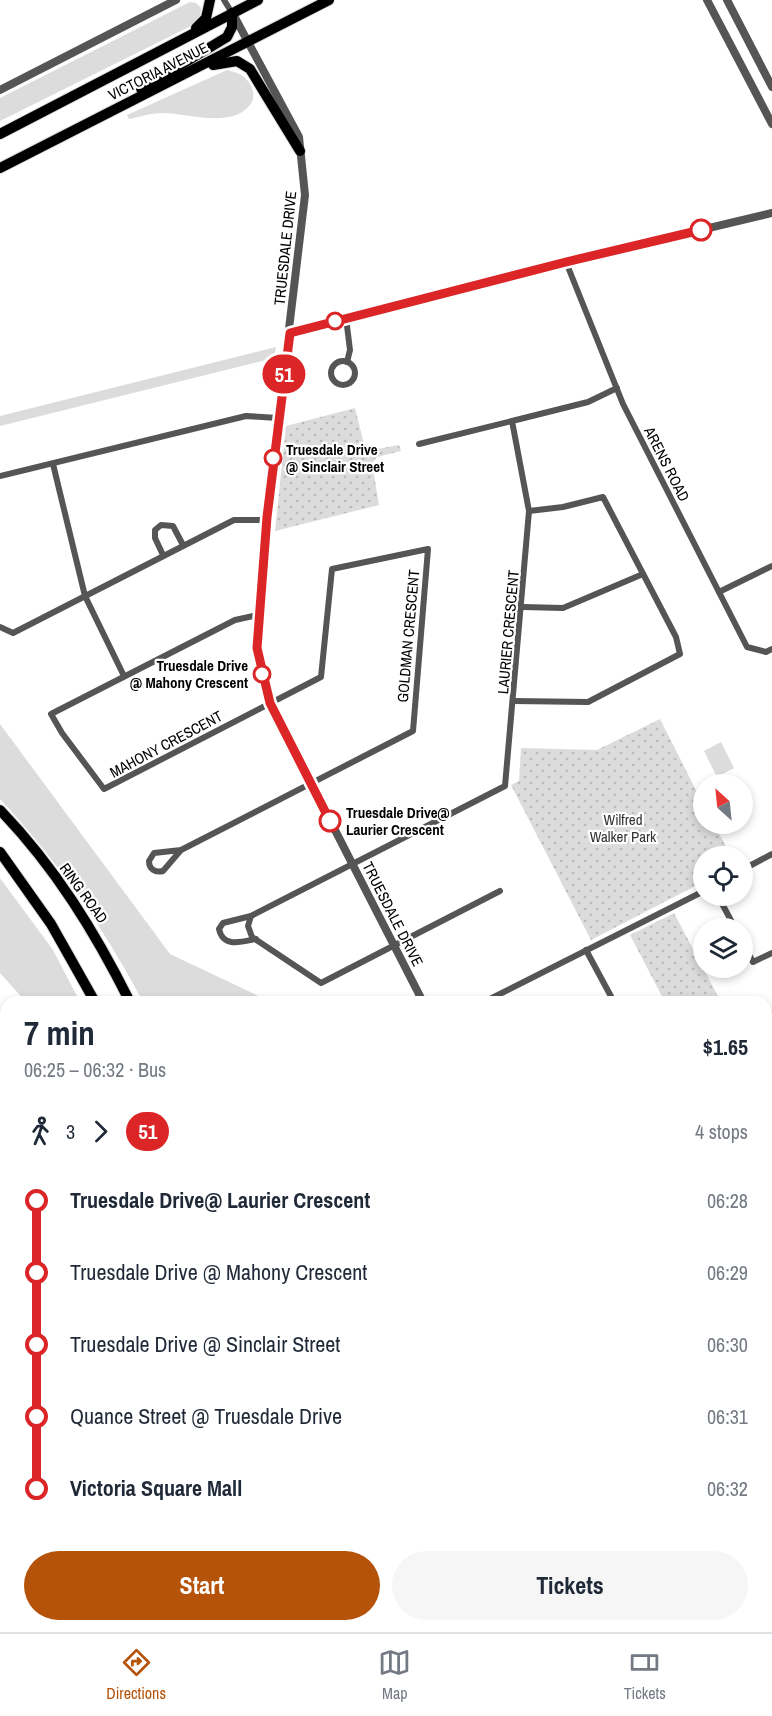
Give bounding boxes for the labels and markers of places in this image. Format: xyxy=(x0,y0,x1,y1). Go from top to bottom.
unlabelled marker xyxy=(690,219,712,241)
unlabelled marker xyxy=(326,312,344,330)
place label: Truesdale Drive @ Sinclair Street xyxy=(286,439,384,477)
marker: Truesdale Drive @ Sinclair Street xyxy=(264,449,282,467)
place label: Truesdale Drive @ Mahony Crescent xyxy=(130,655,248,693)
marker: Truesdale Drive @ Mahony Crescent xyxy=(253,665,271,683)
place label: Truesdale Drive@ Laurier Crescent xyxy=(346,802,450,840)
marker: Truesdale Drive@ Laurier Crescent xyxy=(319,810,341,832)

